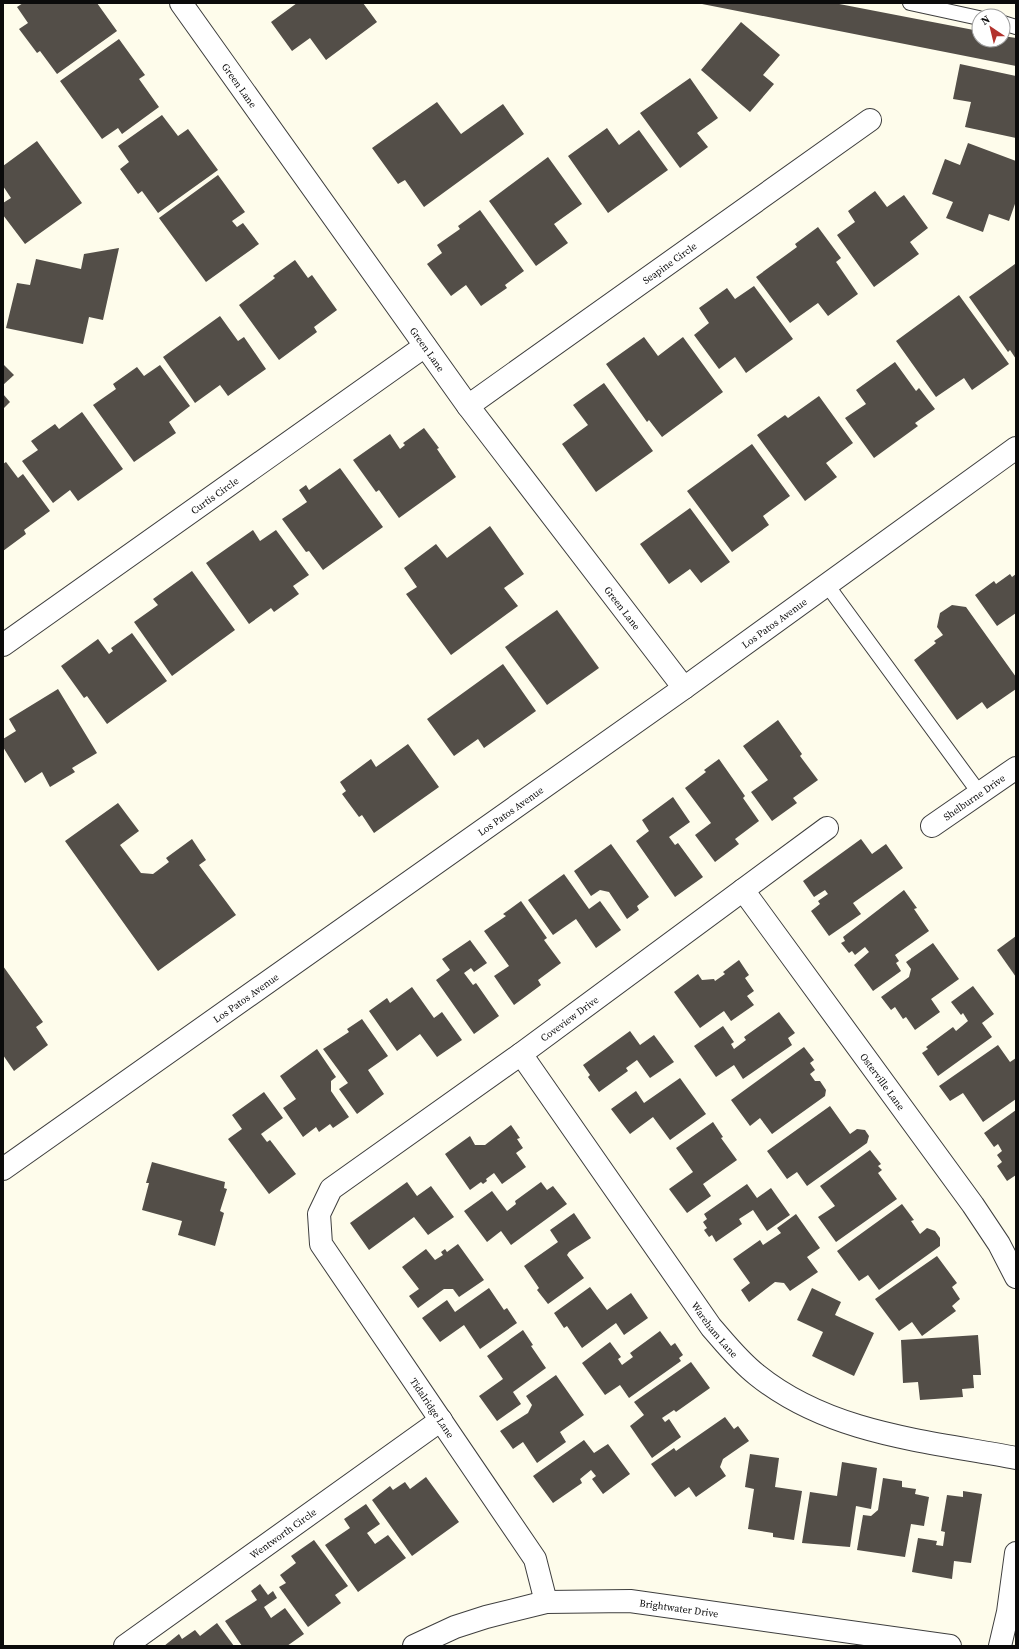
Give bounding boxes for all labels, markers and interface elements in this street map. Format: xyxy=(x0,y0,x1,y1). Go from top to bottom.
north arrow xyxy=(971,8,1011,48)
text: N xyxy=(978,12,993,29)
street label: Green Lane xyxy=(219,60,260,110)
street label: Seapine Circle xyxy=(640,239,699,287)
street label: Green Lane xyxy=(407,324,448,374)
street label: Curtis Circle xyxy=(188,474,241,517)
street label: Green Lane xyxy=(602,583,644,632)
street label: Los Patos Avenue xyxy=(739,595,809,651)
street label: Shelburne Drive xyxy=(940,771,1007,823)
street label: Los Patos Avenue xyxy=(475,783,546,838)
street label: Los Patos Avenue xyxy=(210,970,281,1025)
street label: Coveview Drive xyxy=(538,993,601,1044)
street label: Osterville Lane xyxy=(858,1050,908,1113)
street label: Wareham Lane xyxy=(689,1299,741,1360)
street label: Tidalridge Lane xyxy=(407,1375,457,1441)
street label: Wentworth Circle xyxy=(247,1505,319,1561)
street label: Brightwater Drive xyxy=(639,1596,719,1620)

